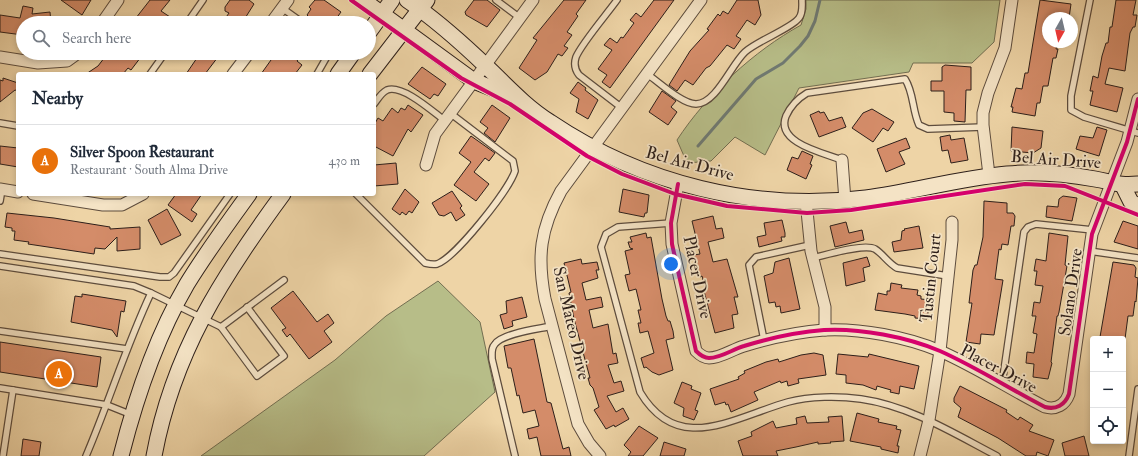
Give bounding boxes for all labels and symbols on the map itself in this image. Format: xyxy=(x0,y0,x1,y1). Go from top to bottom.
north arrow xyxy=(1042,12,1078,48)
street label: Bel Air Drive xyxy=(644,142,736,185)
street label: Bel Air Drive xyxy=(1010,146,1102,173)
street label: Tustin Court xyxy=(915,232,946,323)
street label: Placer Drive xyxy=(678,234,717,320)
street label: Solano Drive xyxy=(1054,247,1087,337)
your location xyxy=(661,254,681,274)
street label: San Mateo Drive xyxy=(548,265,595,382)
street label: Placer Drive xyxy=(957,339,1041,397)
pin: A xyxy=(46,359,72,389)

